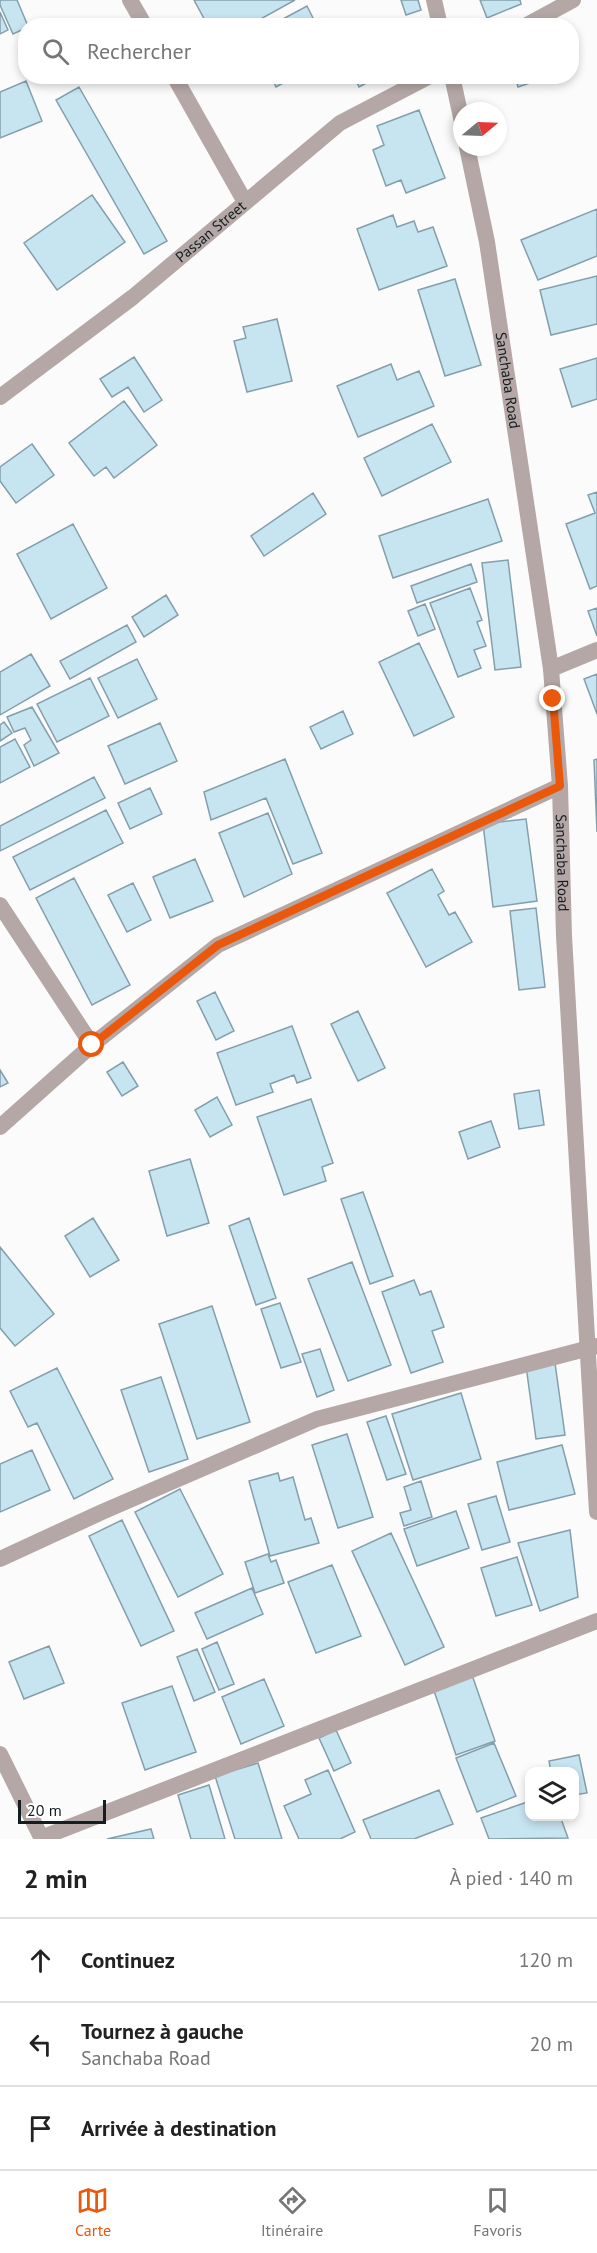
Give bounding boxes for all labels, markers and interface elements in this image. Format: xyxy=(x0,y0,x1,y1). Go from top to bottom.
search box xyxy=(18,18,579,84)
icon: search xyxy=(39,35,72,68)
text: Rechercher xyxy=(87,37,191,65)
north arrow xyxy=(453,102,507,156)
street label: Passan Street xyxy=(171,196,249,266)
street label: Sanchaba Road xyxy=(492,331,525,430)
route end xyxy=(539,685,565,711)
street label: Sanchaba Road xyxy=(552,814,573,912)
route start xyxy=(78,1031,104,1057)
map controls xyxy=(525,1767,579,1821)
button: layers xyxy=(525,1767,579,1821)
scale bar xyxy=(18,1797,106,1824)
text: 20 m xyxy=(27,1800,62,1820)
text: 2 min xyxy=(24,1862,87,1895)
text: À pied · 140 m xyxy=(449,1865,573,1891)
icon: ahead xyxy=(24,1944,57,1977)
text: Continuez xyxy=(81,1946,175,1974)
text: 120 m xyxy=(519,1947,573,1973)
text: Tournez à gauche xyxy=(81,2017,244,2045)
icon: left xyxy=(24,2028,57,2061)
text: 20 m xyxy=(530,2031,573,2057)
text: Sanchaba Road xyxy=(81,2045,211,2071)
icon: arrive xyxy=(24,2112,57,2145)
text: Arrivée à destination xyxy=(81,2114,277,2142)
tab: Carte xyxy=(75,2184,111,2240)
tab: Itinéraire xyxy=(261,2184,323,2240)
tab: Favoris xyxy=(473,2184,522,2240)

